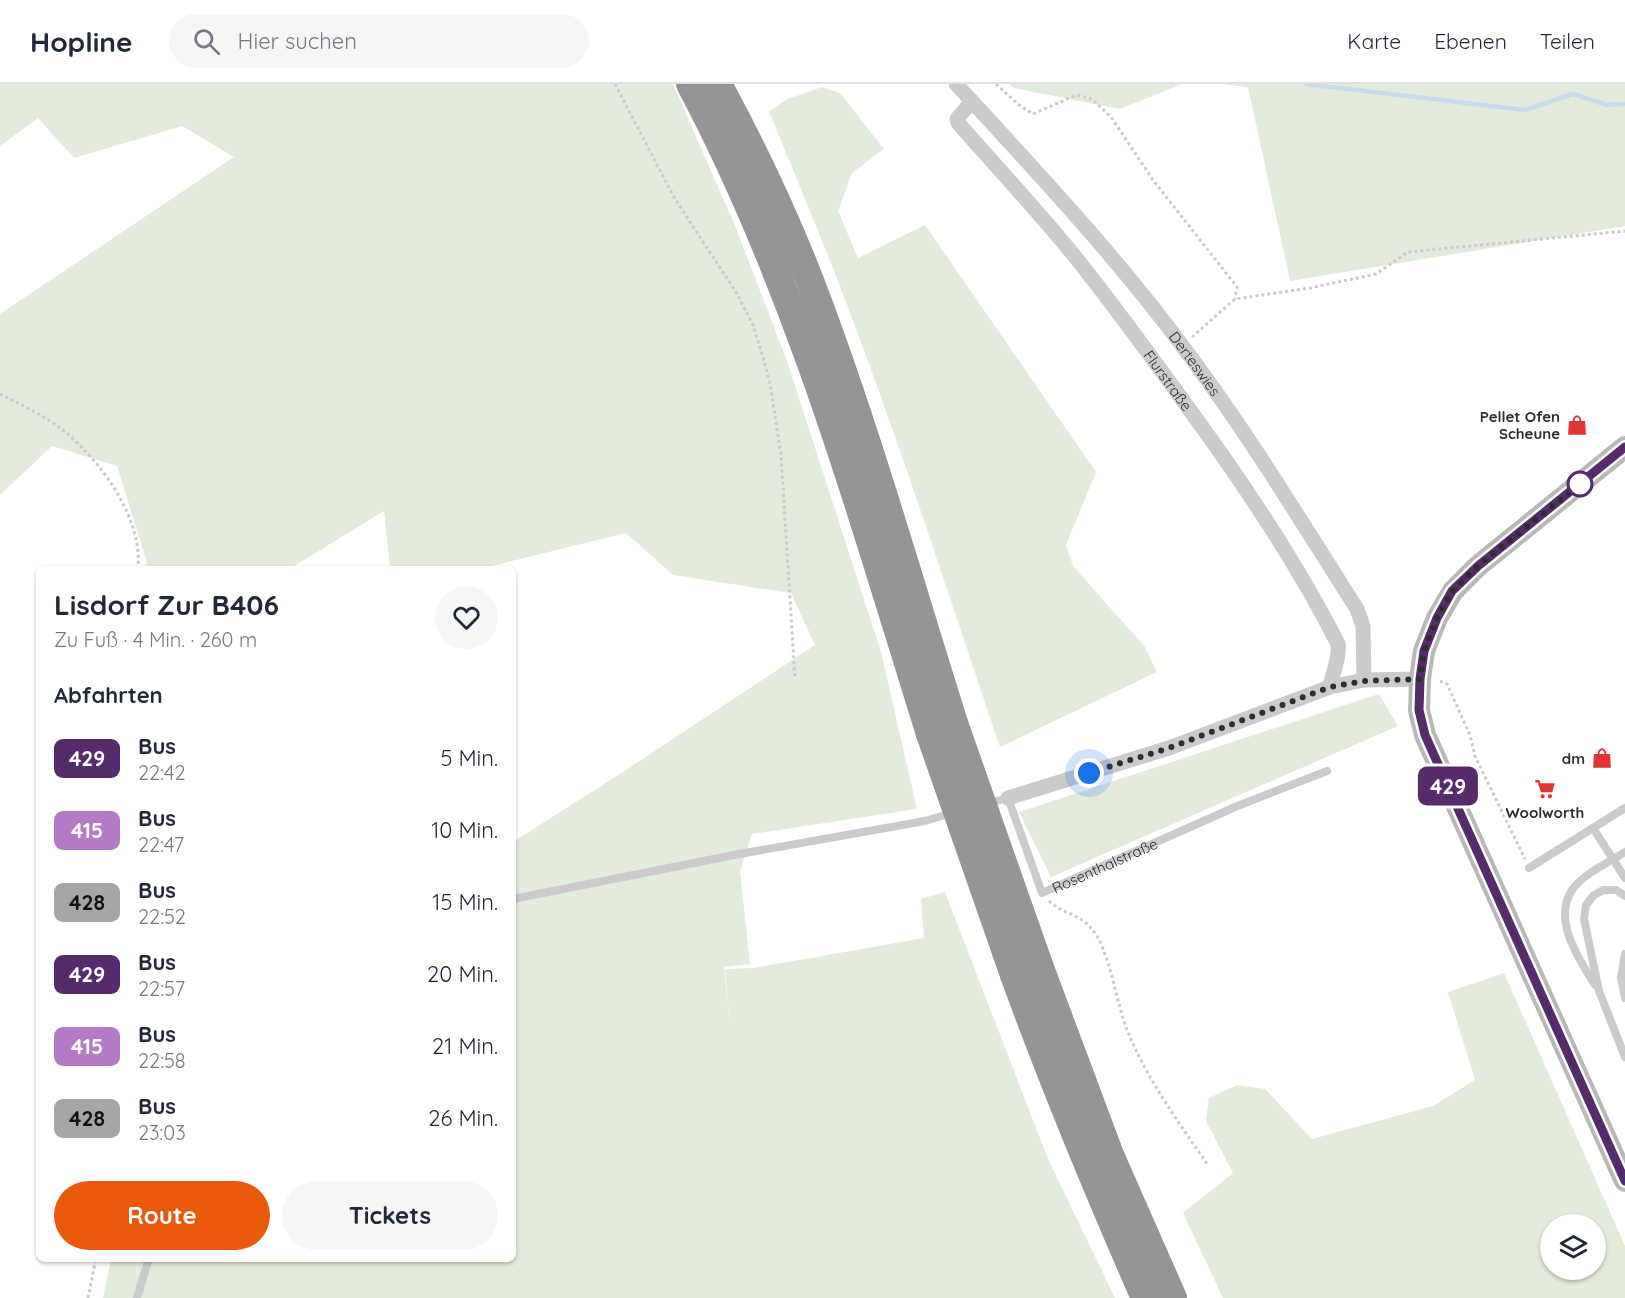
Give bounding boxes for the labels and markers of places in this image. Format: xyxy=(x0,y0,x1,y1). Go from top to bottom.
place label: Pellet Ofen Scheune xyxy=(1480,407,1560,443)
shop icon: Pellet Ofen Scheune xyxy=(1565,413,1589,437)
unlabelled marker xyxy=(1567,471,1593,497)
shop icon: dm xyxy=(1590,746,1614,770)
place label: dm xyxy=(1562,749,1585,768)
supermarket icon: Woolworth xyxy=(1533,777,1557,801)
place label: Woolworth xyxy=(1506,803,1584,822)

